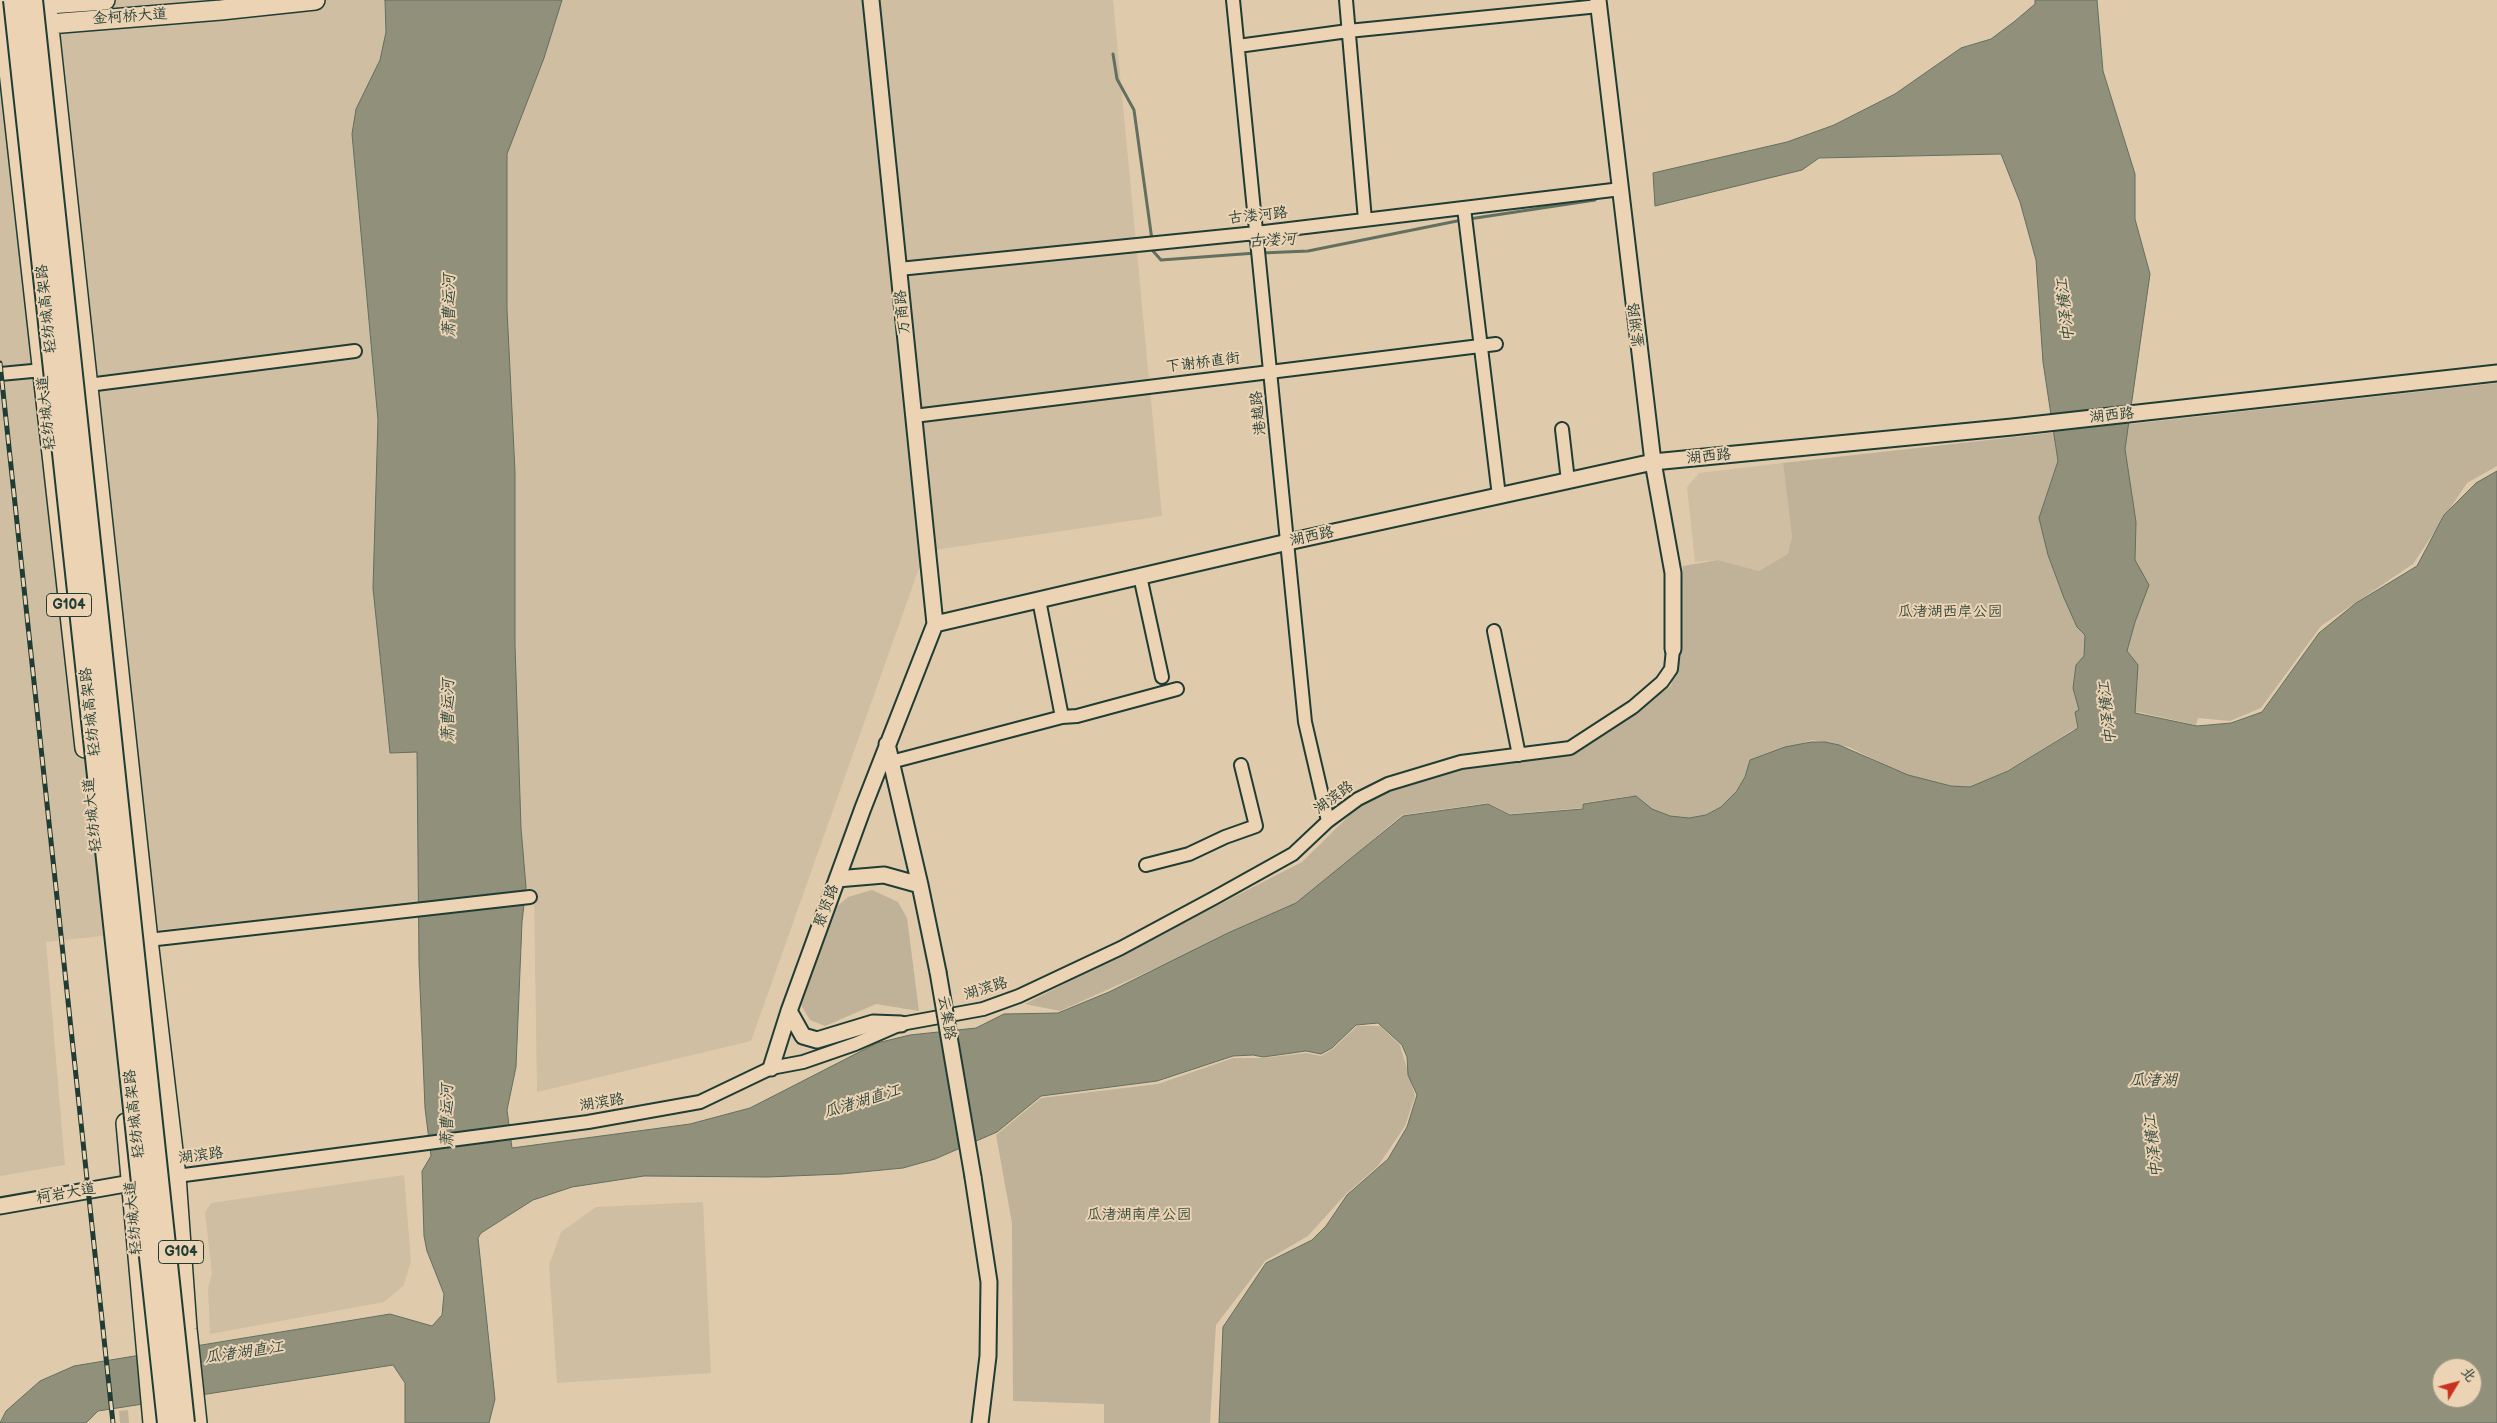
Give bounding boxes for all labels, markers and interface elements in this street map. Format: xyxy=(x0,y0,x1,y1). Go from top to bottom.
street label: 金柯桥大道 xyxy=(92,5,168,29)
street label: 古溇河路 xyxy=(1227,204,1289,228)
water label: 古溇河 xyxy=(1248,230,1296,252)
street label: 轻纺城高架路 xyxy=(33,263,61,355)
water label: 萧曹运河 xyxy=(440,274,460,338)
water label: 中泽横江 xyxy=(2053,277,2079,343)
street label: 万商路 xyxy=(892,289,914,335)
street label: 鉴湖路 xyxy=(1625,302,1649,348)
street label: 下谢桥直街 xyxy=(1165,349,1241,377)
street label: 轻纺城大道 xyxy=(34,375,60,451)
street label: 港越路 xyxy=(1248,390,1270,436)
street label: 湖西路 xyxy=(2089,405,2135,427)
street label: 湖西路 xyxy=(1686,446,1732,468)
street label: 湖西路 xyxy=(1288,524,1336,550)
road number: G104 xyxy=(46,594,92,616)
park label: 瓜渚湖西岸公园 xyxy=(1898,603,2002,621)
street label: 轻纺城高架路 xyxy=(77,666,105,758)
water label: 萧曹运河 xyxy=(439,679,459,743)
water label: 中泽横江 xyxy=(2095,680,2121,746)
street label: 轻纺城大道 xyxy=(80,777,106,853)
street label: 湖滨路 xyxy=(1311,777,1357,819)
street label: 聚贤路 xyxy=(811,882,843,930)
street label: 湖滨路 xyxy=(962,974,1010,1004)
street label: 云集路 xyxy=(933,994,959,1042)
street label: 轻纺城高架路 xyxy=(121,1068,149,1160)
water label: 瓜渚湖 xyxy=(2129,1071,2177,1091)
water label: 瓜渚湖直江 xyxy=(821,1081,903,1123)
water label: 萧曹运河 xyxy=(438,1084,458,1148)
street label: 湖滨路 xyxy=(578,1091,626,1115)
water label: 中泽横江 xyxy=(2141,1113,2167,1179)
street label: 湖滨路 xyxy=(178,1144,224,1168)
street label: 柯岩大道 xyxy=(35,1180,97,1208)
street label: 轻纺城大道 xyxy=(122,1180,146,1256)
park label: 瓜渚湖南岸公园 xyxy=(1087,1206,1191,1224)
road number: G104 xyxy=(158,1240,204,1264)
water label: 瓜渚湖直江 xyxy=(203,1338,285,1368)
north arrow xyxy=(2432,1358,2482,1408)
text: 北 xyxy=(2458,1364,2480,1385)

